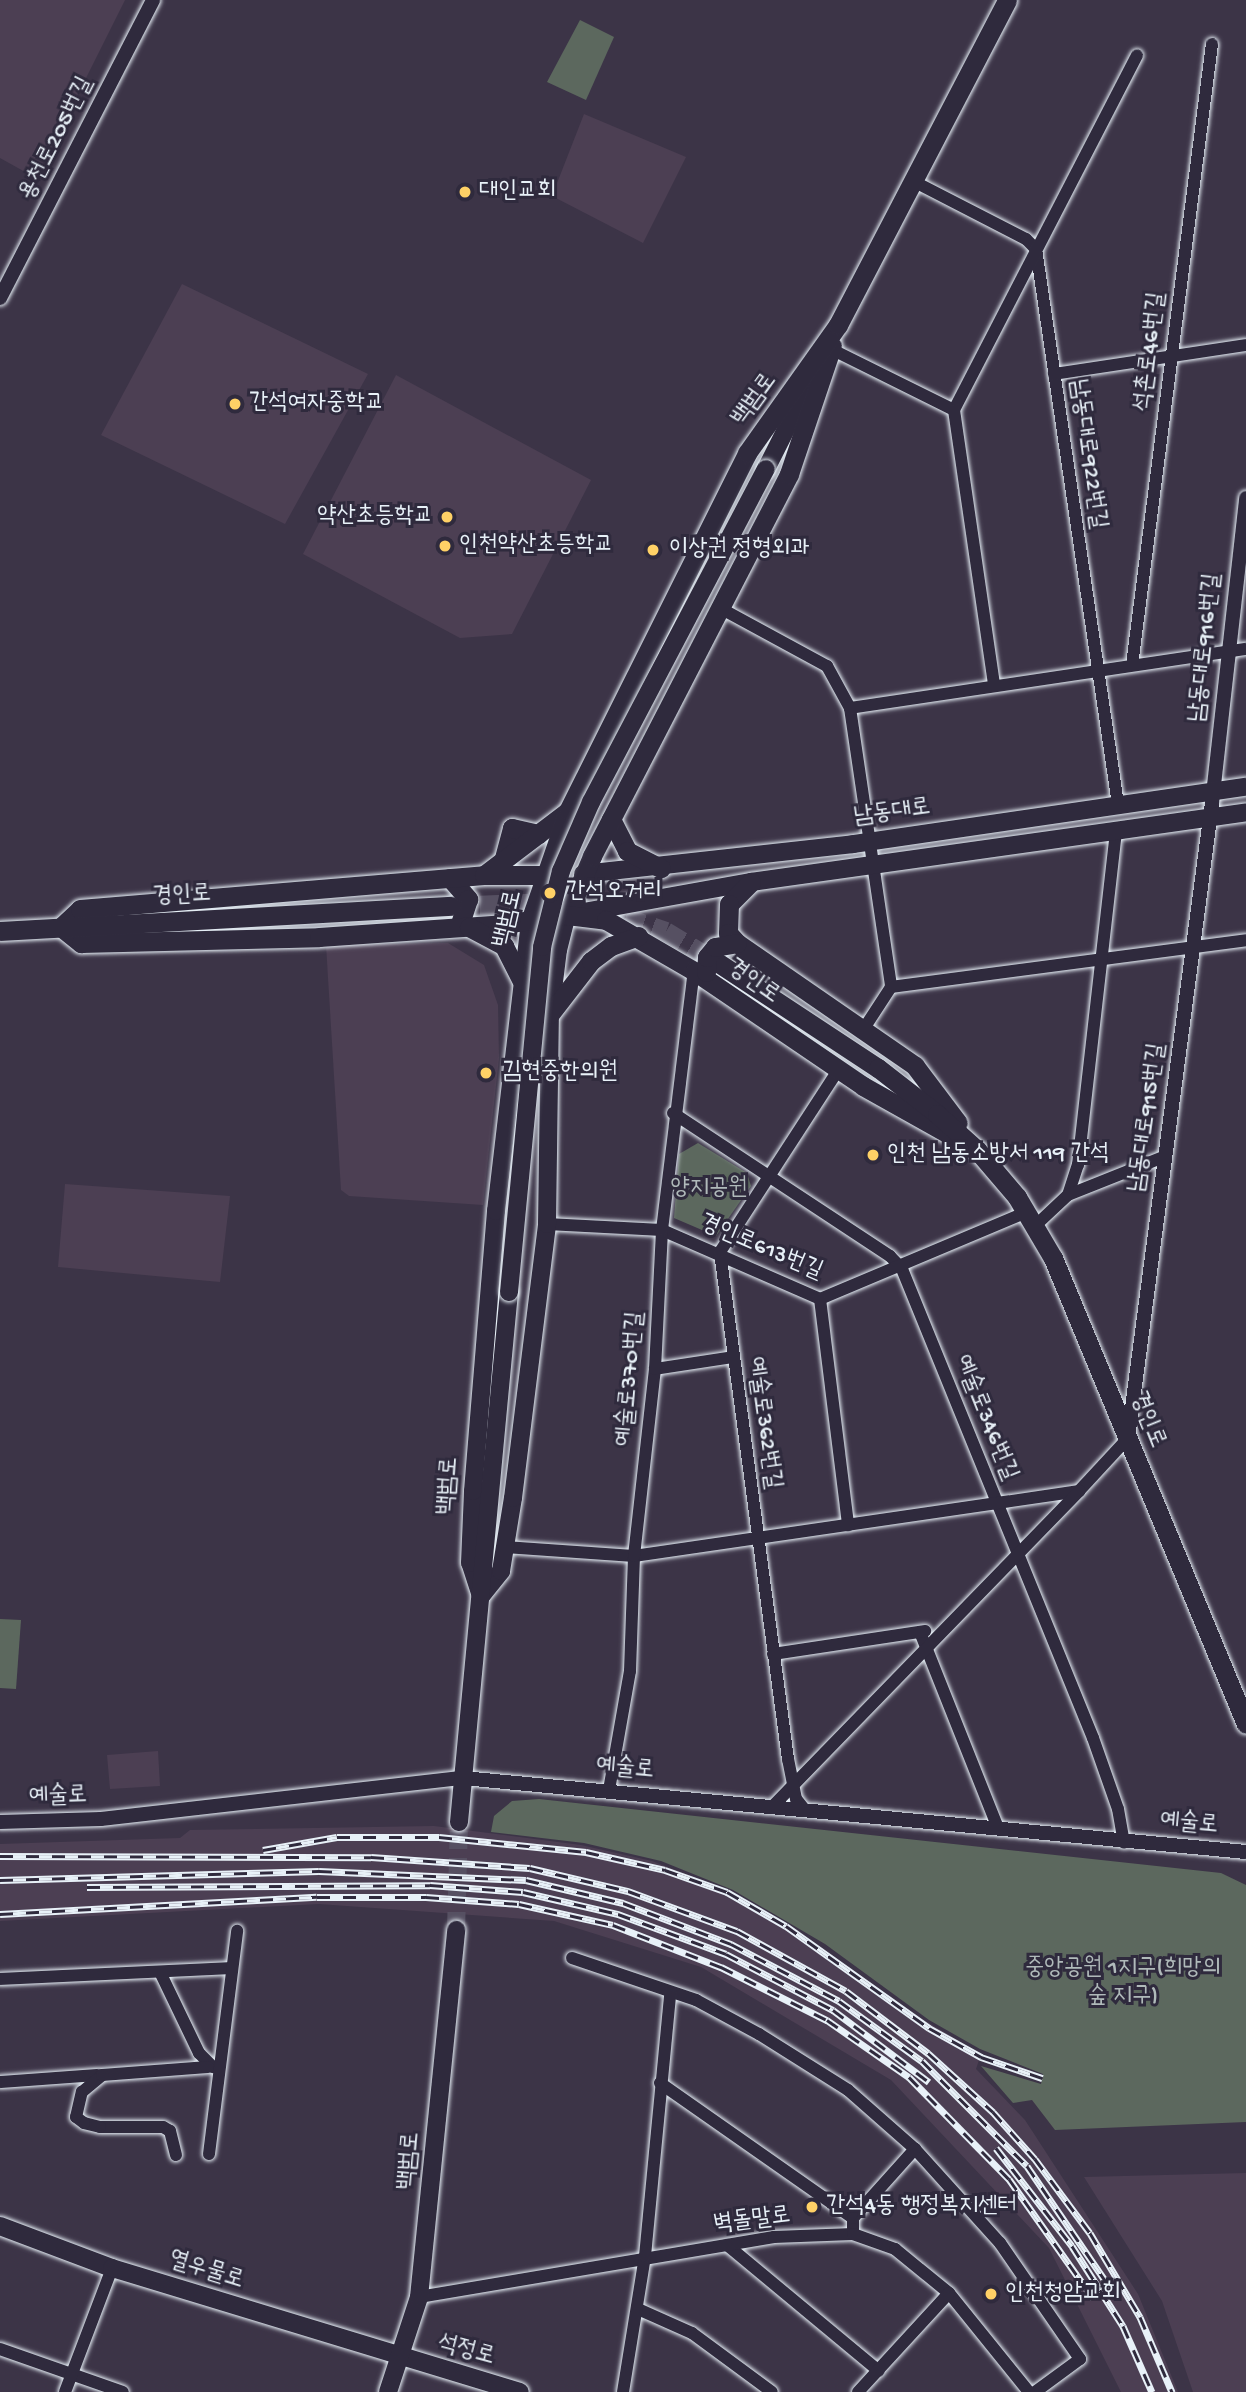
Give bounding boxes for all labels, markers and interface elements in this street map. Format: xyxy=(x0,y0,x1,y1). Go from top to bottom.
street label: 용천로205번길 xyxy=(14,73,100,205)
place label: 대인교회 xyxy=(479,178,556,206)
marker: 대인교회 xyxy=(457,184,473,200)
street label: 석촌로46번길 xyxy=(1129,291,1173,413)
street label: 백범로 xyxy=(726,368,784,432)
street label: 남동대로922번길 xyxy=(1062,377,1112,531)
place label: 간석여자중학교 xyxy=(249,390,384,418)
marker: 간석여자중학교 xyxy=(227,396,243,412)
place label: 약산초등학교 xyxy=(317,503,433,531)
marker: 약산초등학교 xyxy=(439,509,455,525)
place label: 인천약산초등학교 xyxy=(459,532,614,560)
place label: 이상권 정형외과 xyxy=(669,536,810,564)
marker: 인천약산초등학교 xyxy=(437,538,453,554)
marker: 이상권 정형외과 xyxy=(643,540,663,560)
street label: 남동대로916번길 xyxy=(1184,572,1228,724)
street label: 남동대로 xyxy=(852,793,932,833)
place label: 간석오거리 xyxy=(566,879,663,907)
street label: 경인로 xyxy=(152,880,212,912)
marker: 간석오거리 xyxy=(540,883,560,903)
street label: 백범로 xyxy=(488,888,530,950)
street label: 경인로 xyxy=(721,954,785,1010)
street label: 남동대로915번길 xyxy=(1123,1042,1173,1194)
place label: 김현중한의원 xyxy=(502,1059,618,1087)
marker: 김현중한의원 xyxy=(476,1063,496,1083)
place label: 인천 남동소방서 119 간석 xyxy=(887,1141,1109,1169)
marker: 인천 남동소방서 119 간석 xyxy=(865,1147,881,1163)
park label: 양지공원 xyxy=(670,1175,748,1203)
street label: 경인로613번길 xyxy=(695,1209,827,1287)
street label: 예술로370번길 xyxy=(611,1310,651,1448)
street label: 예술로346번길 xyxy=(947,1351,1023,1485)
street label: 예술로362번길 xyxy=(739,1355,787,1491)
street label: 경인로 xyxy=(1123,1388,1171,1452)
street label: 백범로 xyxy=(433,1456,465,1516)
street label: 예술로 xyxy=(595,1752,655,1786)
street label: 예술로 xyxy=(29,1782,87,1812)
street label: 예술로 xyxy=(1159,1807,1219,1841)
park label: 중앙공원 1지구(희망의 숲 지구) xyxy=(1025,1955,1221,2011)
street label: 백범로 xyxy=(393,2131,427,2191)
place label: 간석4동 행정복지센터 xyxy=(826,2193,1017,2221)
marker: 간석4동 행정복지센터 xyxy=(804,2199,820,2215)
street label: 벽돌말로 xyxy=(712,2202,792,2240)
street label: 열우물로 xyxy=(165,2246,247,2296)
place label: 인천청암교회 xyxy=(1005,2280,1121,2308)
marker: 인천청암교회 xyxy=(983,2286,999,2302)
street label: 석정로 xyxy=(434,2330,498,2372)

